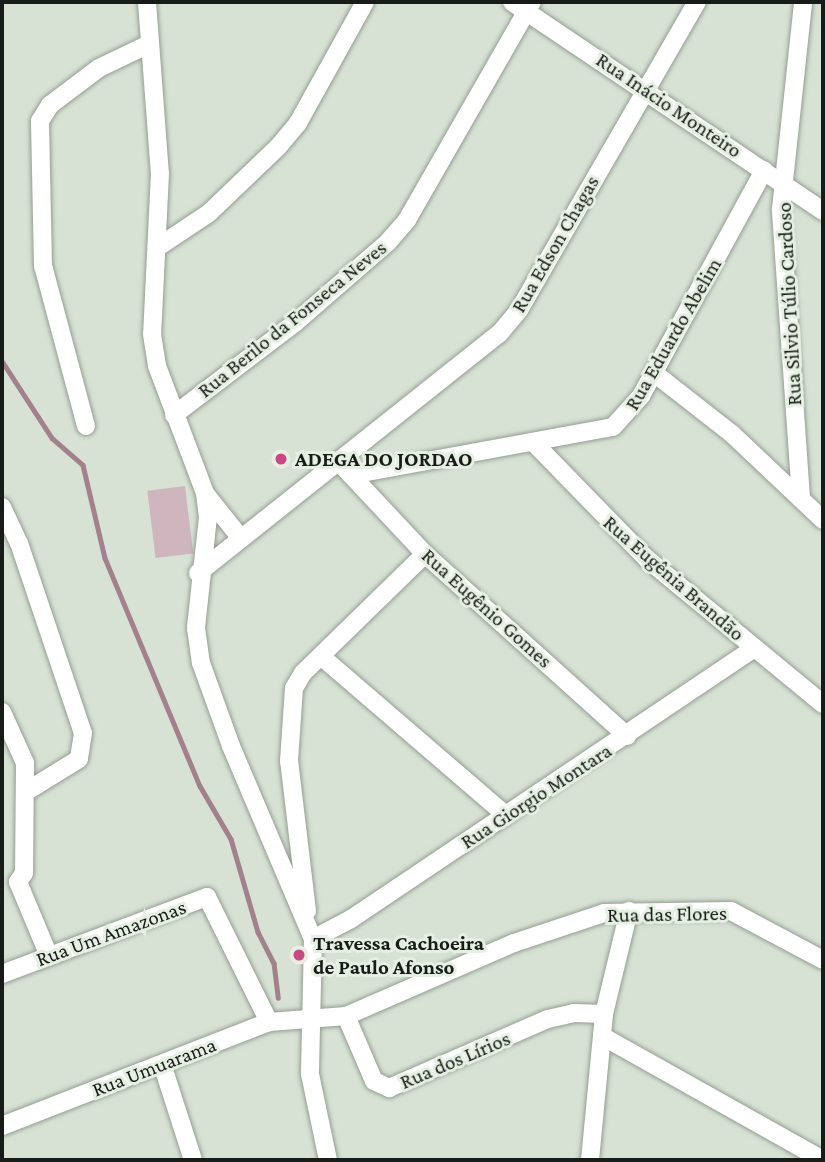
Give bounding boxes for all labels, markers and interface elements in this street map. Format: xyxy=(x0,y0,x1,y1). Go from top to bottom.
street label: Rua Inácio Monteiro xyxy=(591,47,747,163)
street label: Rua Edson Chagas xyxy=(506,171,604,317)
street label: Rua Silvio Túlio Cardoso xyxy=(771,202,807,406)
street label: Rua Berilo da Fonseca Neves xyxy=(192,235,392,403)
street label: Rua Eduardo Abelim xyxy=(619,253,727,415)
place label: ADEGA DO JORDAO xyxy=(295,446,472,472)
marker: ADEGA DO JORDAO xyxy=(273,451,289,467)
street label: Rua Eugênia Brandão xyxy=(598,510,750,646)
street label: Rua Eugênio Gomes xyxy=(417,543,557,673)
street label: Rua Giorgio Montara xyxy=(456,738,616,854)
street label: Rua Um Amazonas xyxy=(33,894,189,972)
street label: Rua das Flores xyxy=(607,900,727,928)
place label: Travessa Cachoeira de Paulo Afonso xyxy=(313,930,484,980)
marker: Travessa Cachoeira de Paulo Afonso xyxy=(291,947,307,963)
street label: Rua dos Lírios xyxy=(396,1025,514,1095)
street label: Rua Umuarama xyxy=(88,1032,220,1102)

